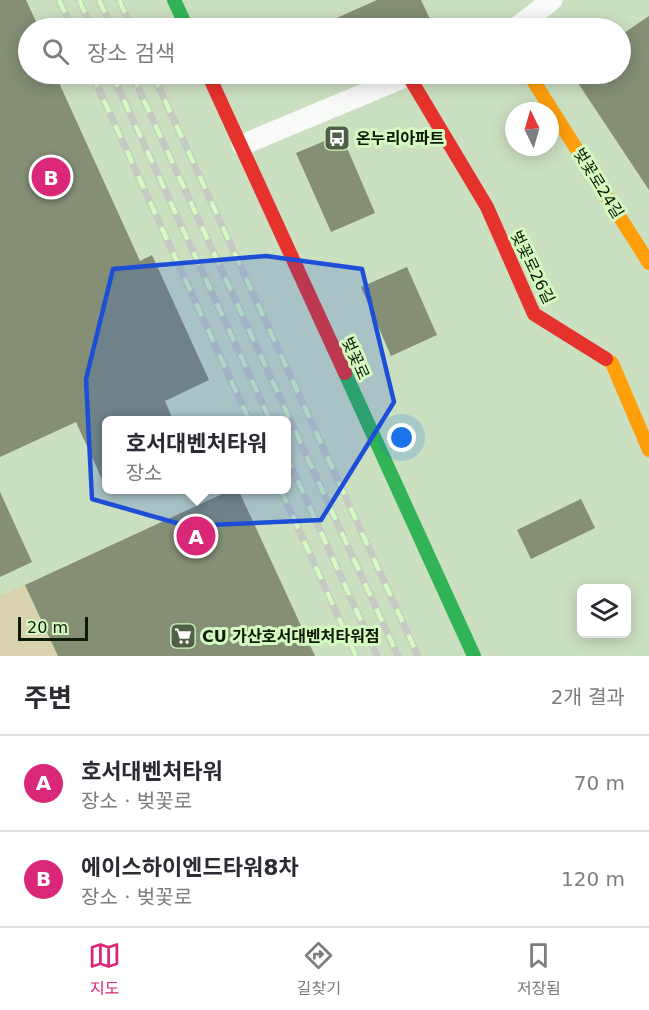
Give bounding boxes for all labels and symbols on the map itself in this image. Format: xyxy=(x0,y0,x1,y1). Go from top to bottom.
north arrow xyxy=(505,102,559,156)
bus stop icon: 온누리아파트 xyxy=(322,123,352,153)
place label: 온누리아파트 xyxy=(356,129,445,148)
street label: 벚꽃로24길 xyxy=(570,145,628,222)
pin: B xyxy=(32,154,70,200)
street label: 벚꽃로26길 xyxy=(507,227,558,307)
street label: 벚꽃로 xyxy=(338,334,373,382)
your location xyxy=(387,423,416,452)
pin: A xyxy=(176,514,216,558)
scale bar xyxy=(18,614,88,642)
supermarket icon: CU 가산호서대벤처타워점 xyxy=(168,621,198,651)
place label: CU 가산호서대벤처타워점 xyxy=(202,627,380,646)

